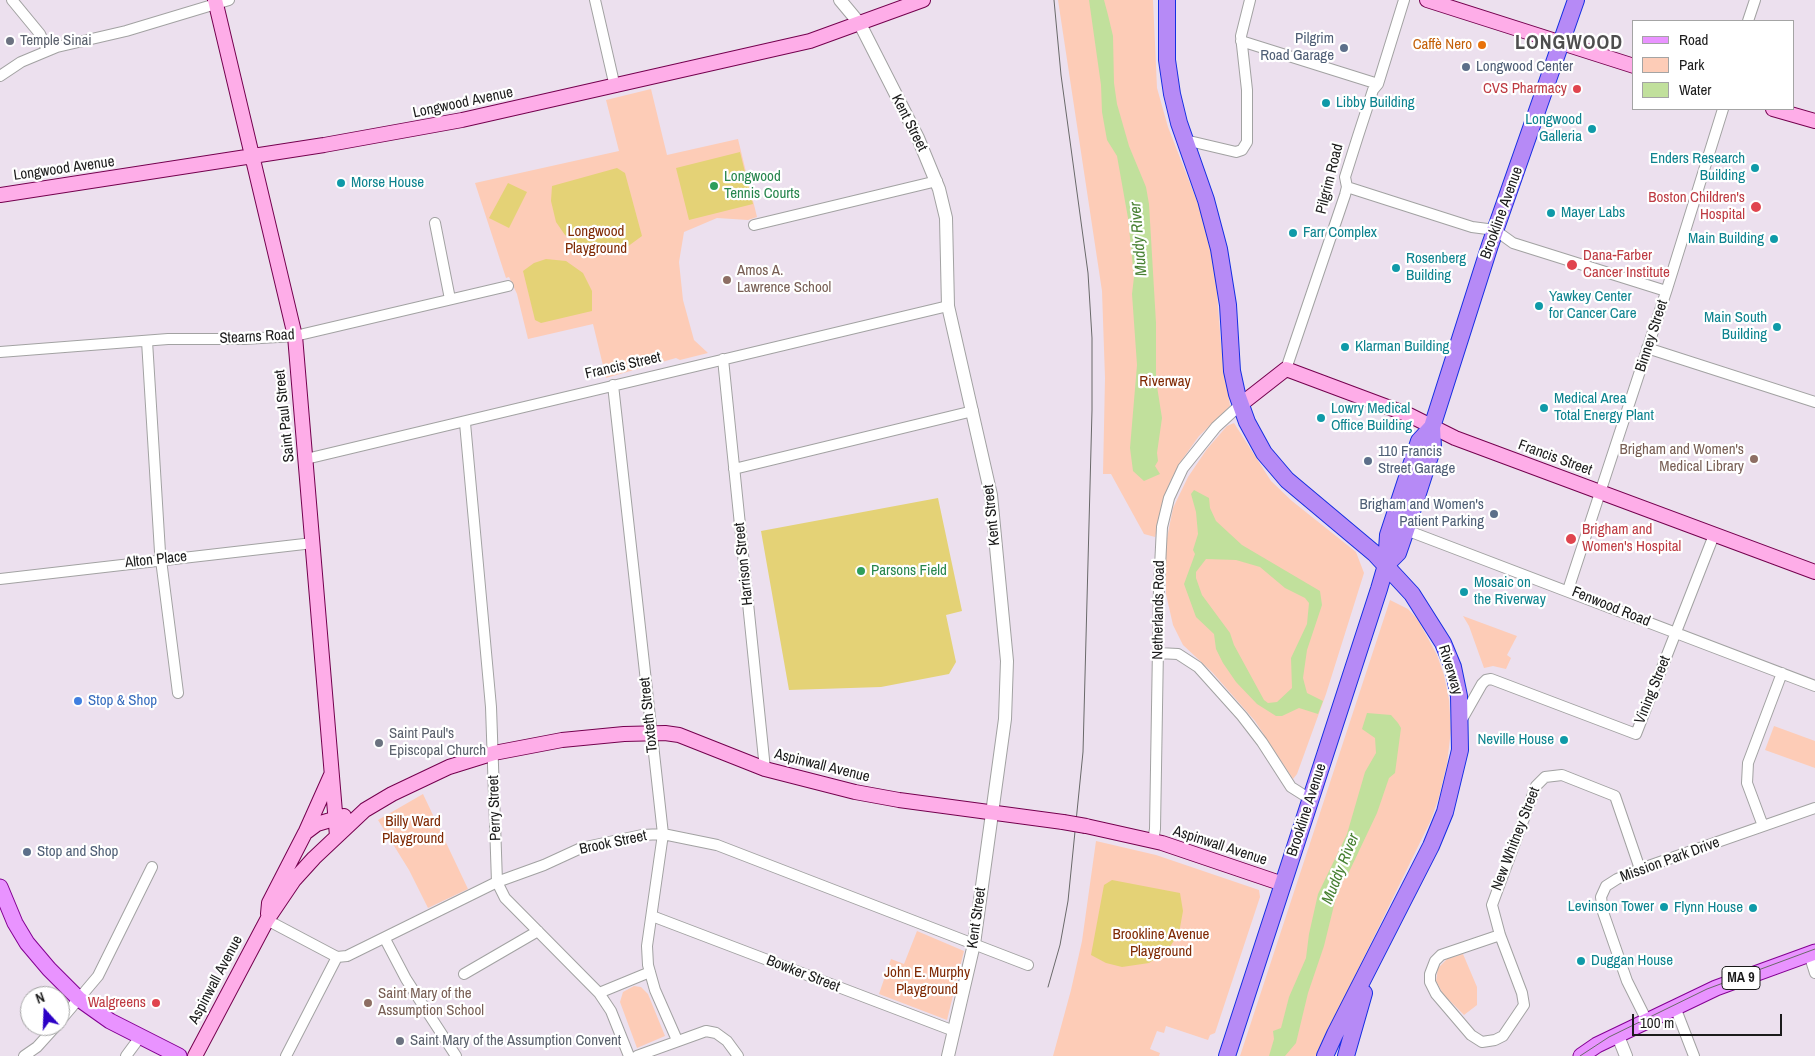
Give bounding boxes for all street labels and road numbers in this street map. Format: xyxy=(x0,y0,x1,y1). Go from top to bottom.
street label: Longwood Avenue xyxy=(411,84,515,122)
street label: Kent Street xyxy=(887,91,931,155)
street label: Pilgrim Road xyxy=(1313,142,1347,216)
street label: Longwood Avenue xyxy=(12,153,116,185)
street label: Brookline Avenue xyxy=(1477,164,1527,262)
street label: Binney Street xyxy=(1632,298,1672,374)
street label: Stearns Road xyxy=(219,326,295,348)
street label: Francis Street xyxy=(583,349,663,383)
street label: Saint Paul Street xyxy=(271,369,299,463)
street label: Francis Street xyxy=(1516,436,1594,480)
street label: Kent Street xyxy=(980,483,1004,547)
street label: Harrison Street xyxy=(731,522,757,606)
street label: Alton Place xyxy=(124,548,188,572)
street label: Netherlands Road xyxy=(1149,560,1169,660)
street label: Fenwood Road xyxy=(1569,583,1653,631)
street label: Riverway xyxy=(1434,643,1466,697)
street label: Vining Street xyxy=(1631,653,1675,727)
street label: Toxteth Street xyxy=(636,676,662,754)
street label: Aspinwall Avenue xyxy=(772,745,872,787)
street label: Brookline Avenue xyxy=(1283,761,1331,859)
street label: Perry Street xyxy=(485,775,505,841)
street label: New Whitney Street xyxy=(1488,785,1544,893)
street label: Aspinwall Avenue xyxy=(1171,822,1269,870)
street label: Brook Street xyxy=(578,827,648,859)
street label: Mission Park Drive xyxy=(1618,834,1722,886)
street label: Kent Street xyxy=(964,886,990,950)
street label: Aspinwall Avenue xyxy=(185,933,247,1027)
street label: Bowker Street xyxy=(764,952,842,996)
road number: MA 9 xyxy=(1722,966,1760,990)

